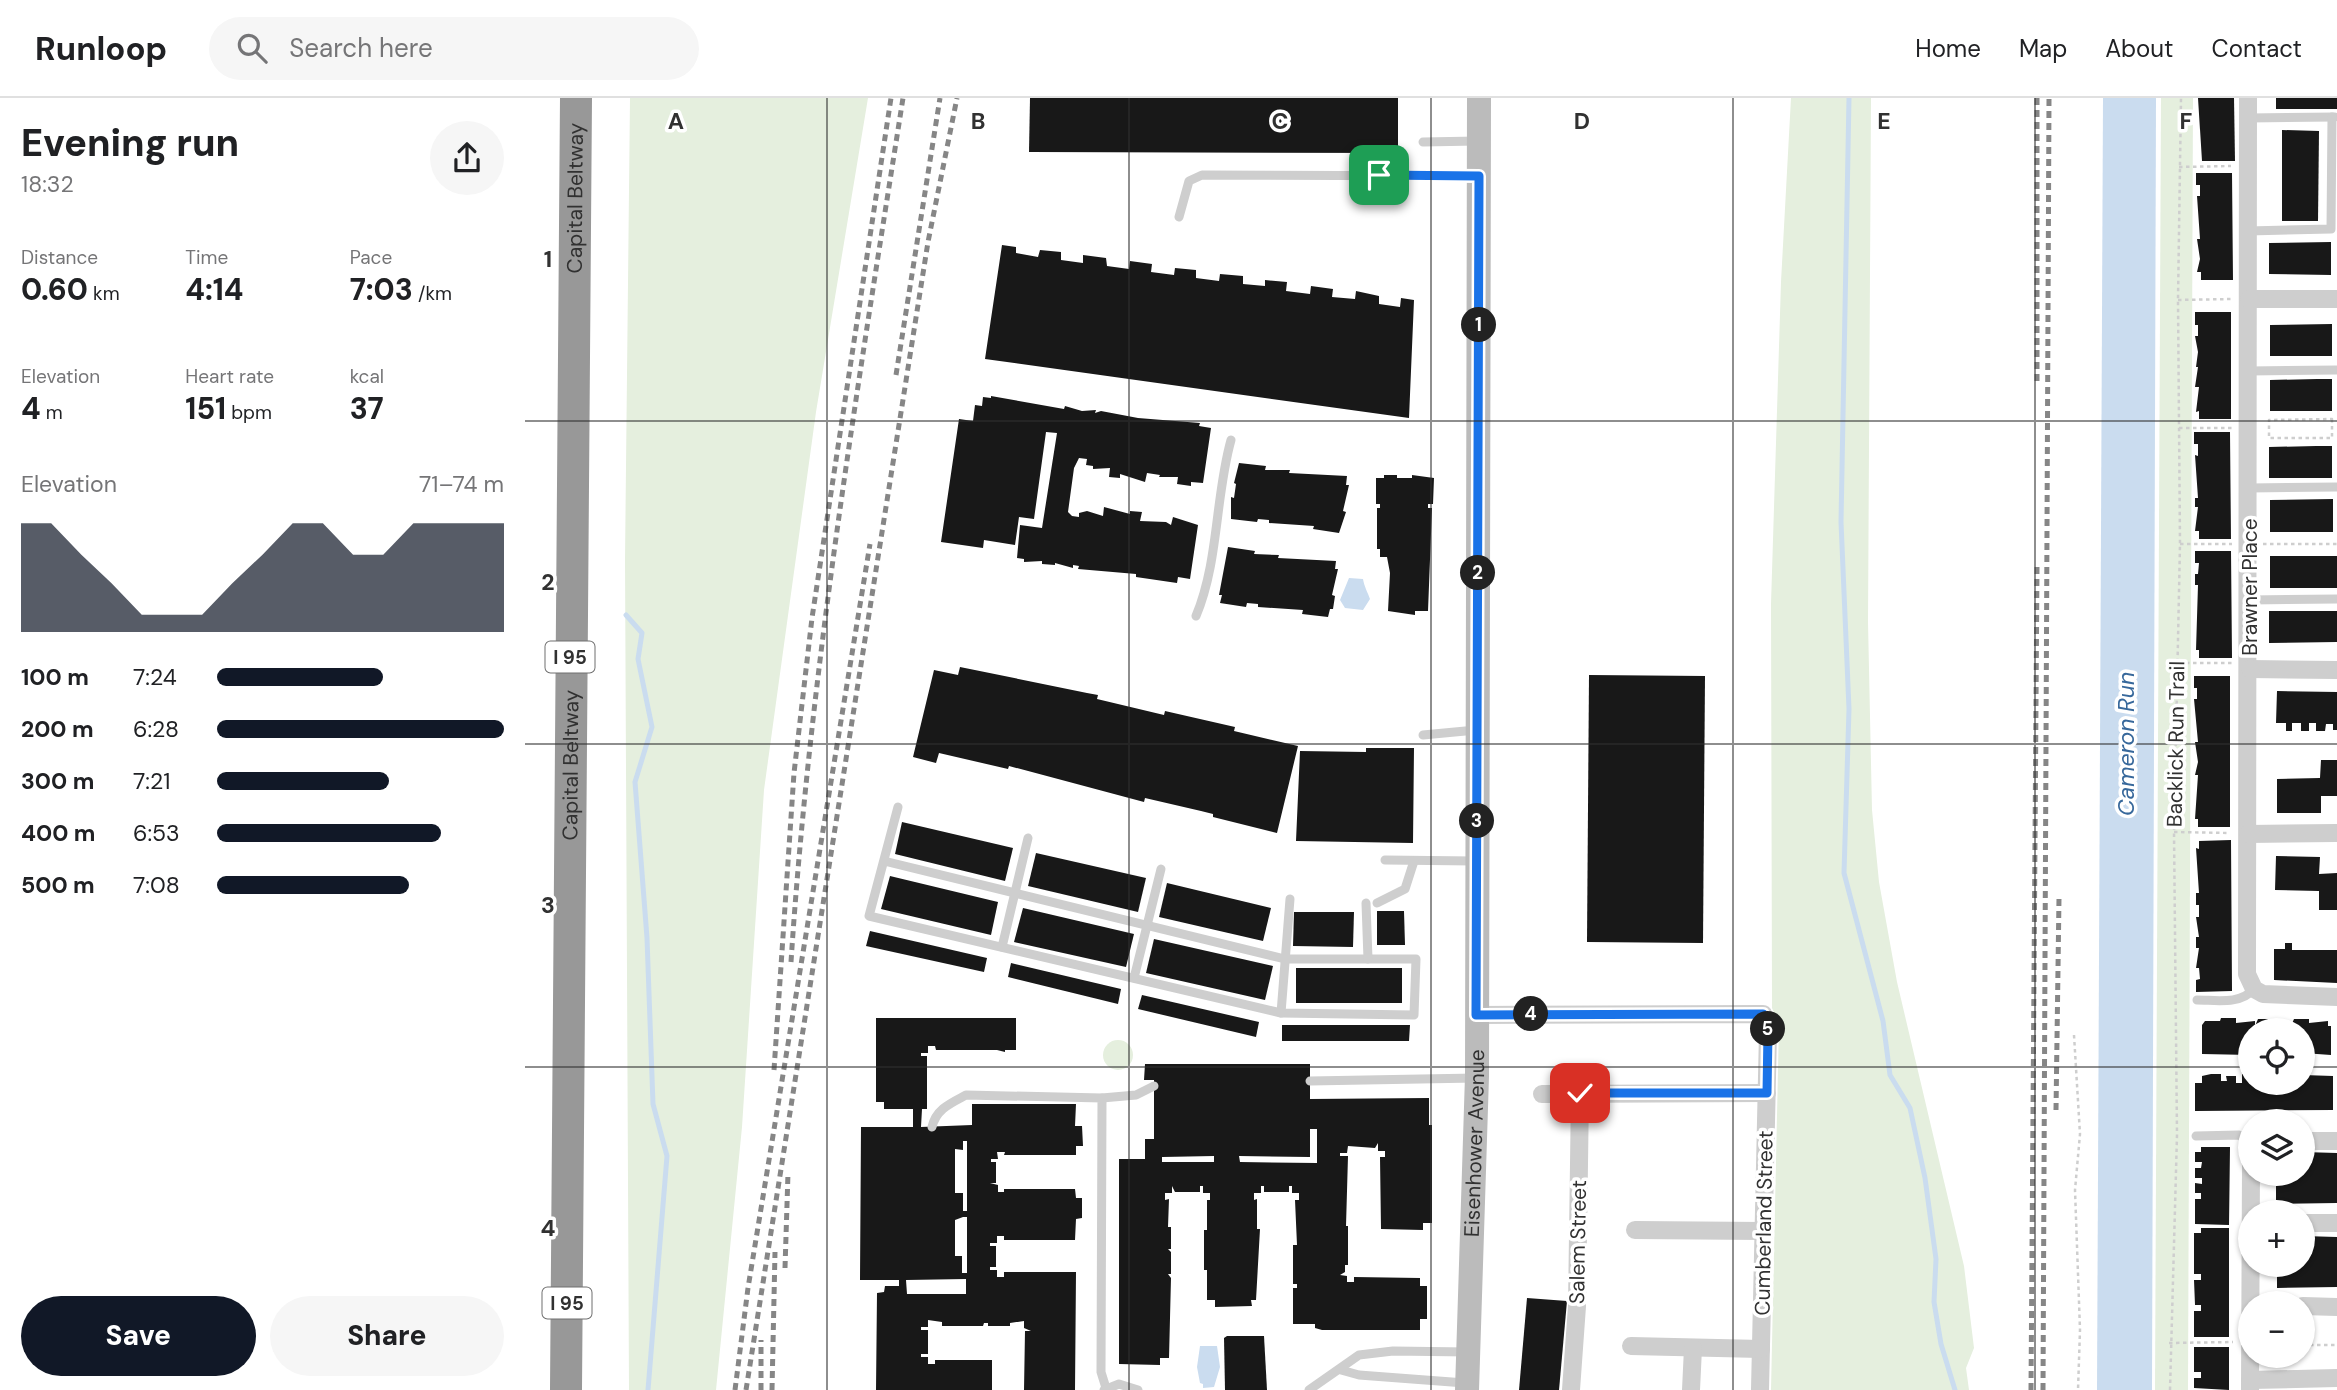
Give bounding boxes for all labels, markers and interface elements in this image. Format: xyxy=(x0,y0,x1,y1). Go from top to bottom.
search box xyxy=(209,17,699,80)
text: Runloop xyxy=(35,27,167,70)
icon: search xyxy=(233,29,271,67)
text: Search here xyxy=(289,31,433,65)
text: Home xyxy=(1915,33,1981,64)
text: Map xyxy=(2019,33,2067,64)
text: About xyxy=(2105,33,2174,64)
text: Contact xyxy=(2212,33,2302,64)
text: A xyxy=(668,106,684,136)
text: B xyxy=(971,106,985,136)
text: C xyxy=(1272,106,1288,136)
text: D xyxy=(1574,106,1590,136)
text: E xyxy=(1877,106,1891,136)
text: F xyxy=(2180,106,2193,136)
text: Evening run xyxy=(21,118,239,168)
button: share xyxy=(430,121,504,195)
street label: Capital Beltway xyxy=(561,122,590,273)
pin xyxy=(1349,145,1409,205)
icon: arrive xyxy=(1360,156,1398,194)
text: 18:32 xyxy=(21,169,74,199)
text: 1 xyxy=(544,244,552,274)
text: Distance xyxy=(21,245,98,270)
text: Time xyxy=(185,245,228,270)
text: Pace xyxy=(350,245,392,270)
text: 0.60 xyxy=(21,270,88,309)
text: 4:14 xyxy=(185,270,244,309)
text: 7:03 xyxy=(350,270,413,309)
text: km xyxy=(88,281,120,306)
text: /km xyxy=(413,281,452,306)
pin: 1 xyxy=(1461,308,1497,342)
text: 1 xyxy=(1475,312,1482,337)
text: Elevation xyxy=(21,364,100,389)
text: Heart rate xyxy=(185,364,274,389)
text: kcal xyxy=(350,364,384,389)
text: 4 xyxy=(21,389,41,428)
text: 151 xyxy=(185,389,226,428)
text: 37 xyxy=(350,389,384,428)
text: m xyxy=(41,400,63,425)
text: bpm xyxy=(226,400,272,425)
text: Elevation xyxy=(21,469,117,499)
text: 71–74 m xyxy=(419,469,504,499)
street label: Brawner Place xyxy=(2236,518,2264,656)
pin: 2 xyxy=(1461,556,1495,590)
text: 2 xyxy=(1472,560,1483,585)
text: 2 xyxy=(541,567,555,597)
road number: I 95 xyxy=(545,642,595,672)
street label: Backlick Run Trail xyxy=(2161,661,2191,827)
text: 100 m xyxy=(21,662,89,692)
text: 7:24 xyxy=(133,662,177,692)
water label: Cameron Run xyxy=(2111,672,2141,816)
street label: Capital Beltway xyxy=(556,689,585,840)
text: 200 m xyxy=(21,714,94,744)
text: 6:28 xyxy=(133,714,179,744)
text: 300 m xyxy=(21,766,94,796)
text: 7:21 xyxy=(133,766,170,796)
pin: 3 xyxy=(1459,804,1495,838)
text: 3 xyxy=(1471,808,1482,833)
text: 400 m xyxy=(21,818,95,848)
text: 6:53 xyxy=(133,818,180,848)
text: 500 m xyxy=(21,870,95,900)
text: 7:08 xyxy=(133,870,180,900)
text: 3 xyxy=(541,890,555,920)
pin: 4 xyxy=(1513,996,1549,1032)
text: 4 xyxy=(1524,1001,1537,1026)
pin: 5 xyxy=(1751,1012,1785,1046)
text: 5 xyxy=(1762,1016,1773,1041)
map controls xyxy=(2238,1018,2315,1368)
button: locate xyxy=(2238,1018,2315,1095)
street label: Eisenhower Avenue xyxy=(1458,1049,1491,1237)
pin xyxy=(1550,1063,1610,1123)
icon: check xyxy=(1561,1074,1599,1112)
button: layers xyxy=(2238,1109,2315,1186)
street label: Cumberland Street xyxy=(1748,1130,1780,1316)
street label: Salem Street xyxy=(1563,1180,1593,1304)
button: + xyxy=(2238,1200,2315,1277)
text: 4 xyxy=(541,1213,556,1243)
road number: I 95 xyxy=(543,1288,591,1318)
button: − xyxy=(2238,1291,2315,1368)
button: Save xyxy=(21,1296,256,1376)
button: Share xyxy=(270,1296,504,1376)

